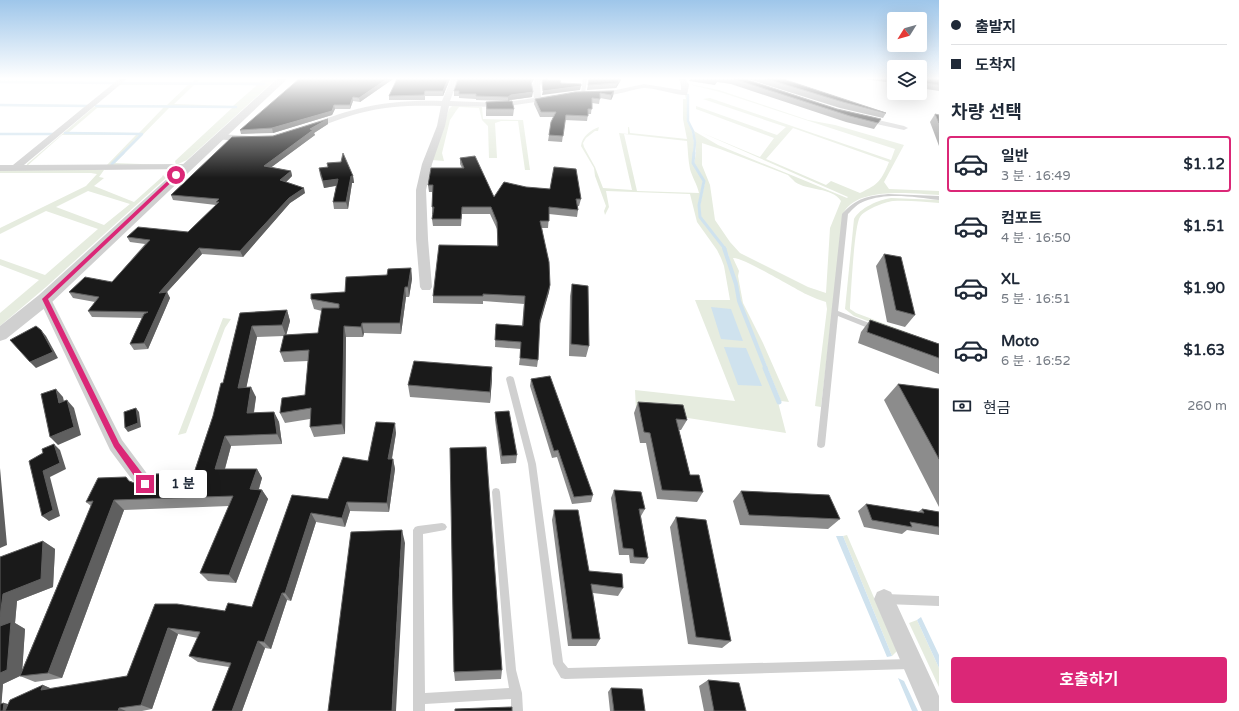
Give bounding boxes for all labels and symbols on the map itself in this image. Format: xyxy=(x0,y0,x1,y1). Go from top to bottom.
north arrow xyxy=(887,12,927,52)
route start xyxy=(167,166,185,184)
callout: 1 분 xyxy=(159,470,207,498)
route end xyxy=(136,475,154,493)

